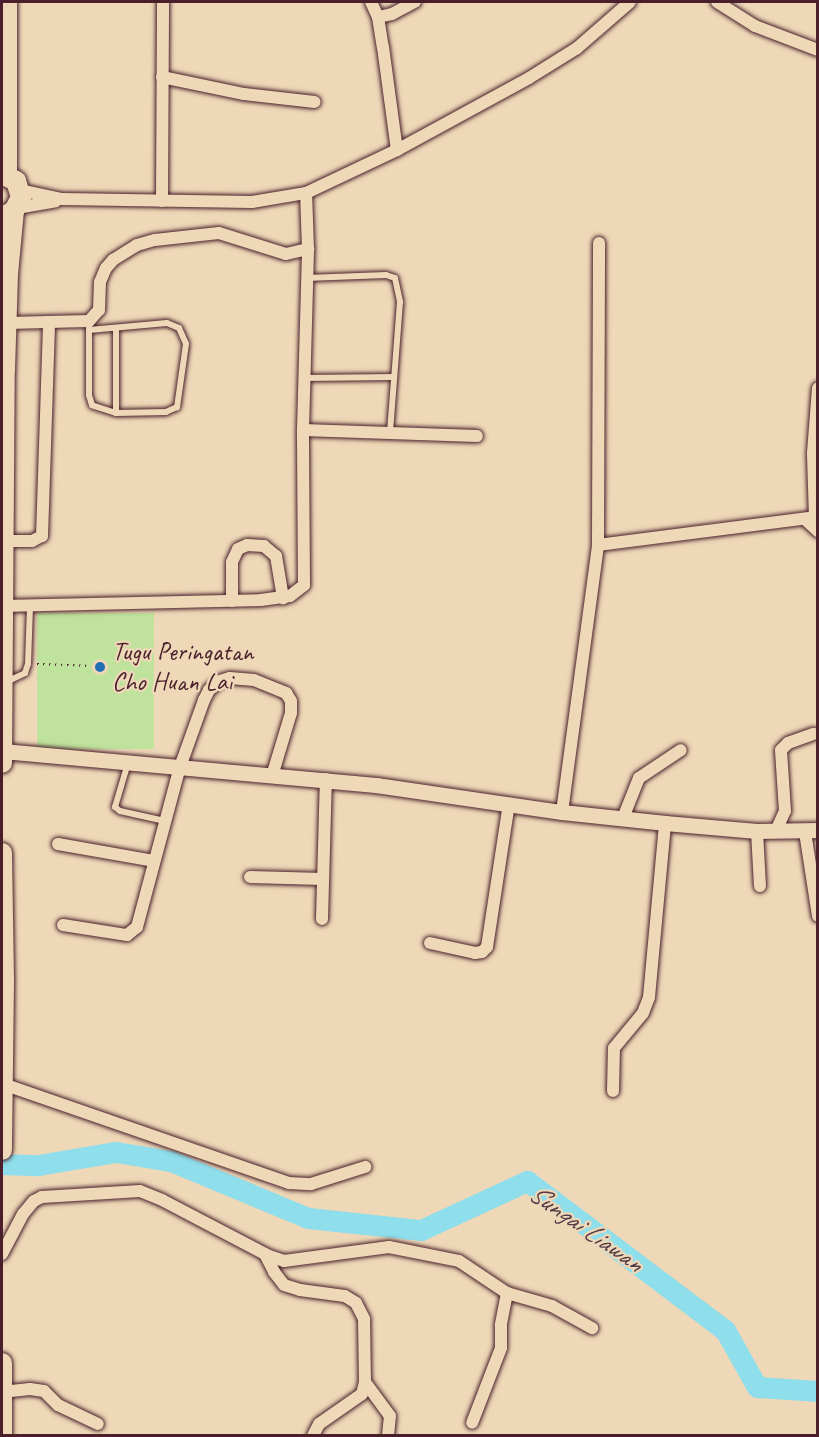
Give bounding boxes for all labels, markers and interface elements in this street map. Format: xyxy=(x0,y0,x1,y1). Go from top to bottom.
place label: Tugu Peringatan Cho Huan Lai xyxy=(112,636,254,698)
marker: Tugu Peringatan Cho Huan Lai xyxy=(93,660,107,674)
water label: Sungai Liawan xyxy=(523,1177,649,1279)

